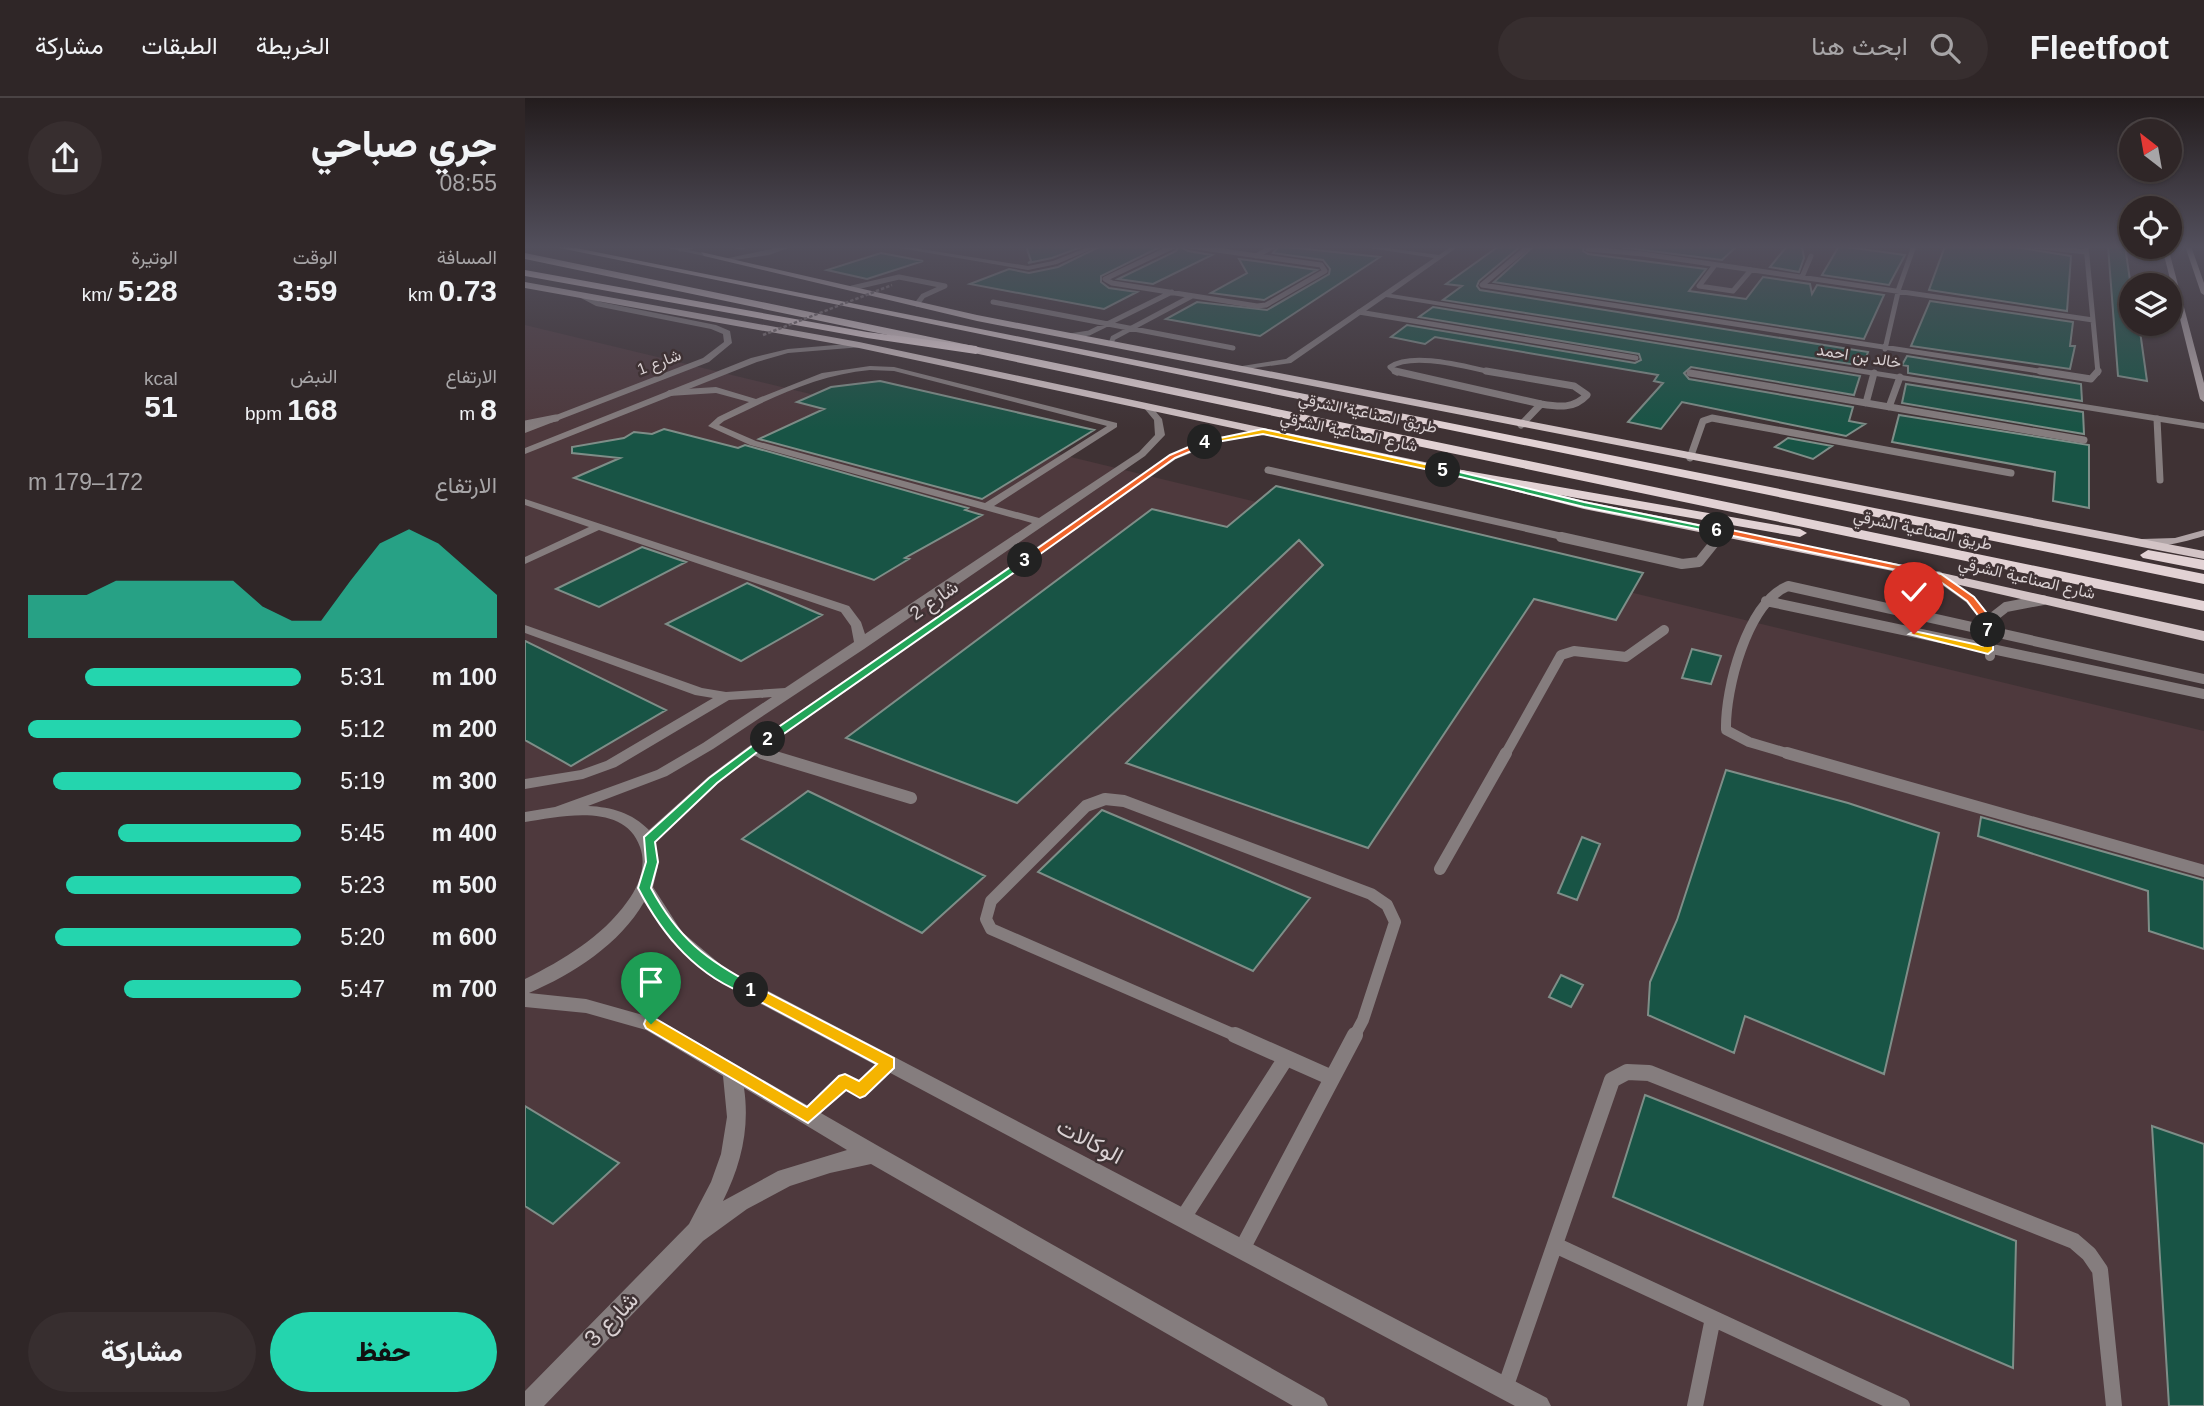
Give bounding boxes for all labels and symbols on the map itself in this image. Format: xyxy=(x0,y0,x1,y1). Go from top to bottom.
north arrow xyxy=(2119,119,2182,182)
street label: خالد بن احمد xyxy=(1815,341,1903,373)
street label: شارع 1 xyxy=(635,346,684,381)
street label: طريق الصناعية الشرقي xyxy=(1296,390,1439,441)
street label: شارع الصناعية الشرقي xyxy=(1278,409,1419,460)
pin: 4 xyxy=(1187,424,1223,460)
pin: 5 xyxy=(1425,452,1461,488)
street label: طريق الصناعية الشرقي xyxy=(1851,507,1994,558)
pin: 6 xyxy=(1699,512,1735,548)
pin: 3 xyxy=(1007,542,1043,578)
street label: شارع الصناعية الشرقي xyxy=(1956,554,2097,607)
pin xyxy=(1884,562,1944,634)
street label: شارع 2 xyxy=(906,576,963,626)
pin: 7 xyxy=(1971,612,2005,648)
pin: 2 xyxy=(751,722,785,756)
pin xyxy=(621,952,681,1024)
pin: 1 xyxy=(733,972,769,1008)
street label: الوكالات xyxy=(1051,1113,1128,1171)
street label: شارع 3 xyxy=(579,1286,645,1354)

